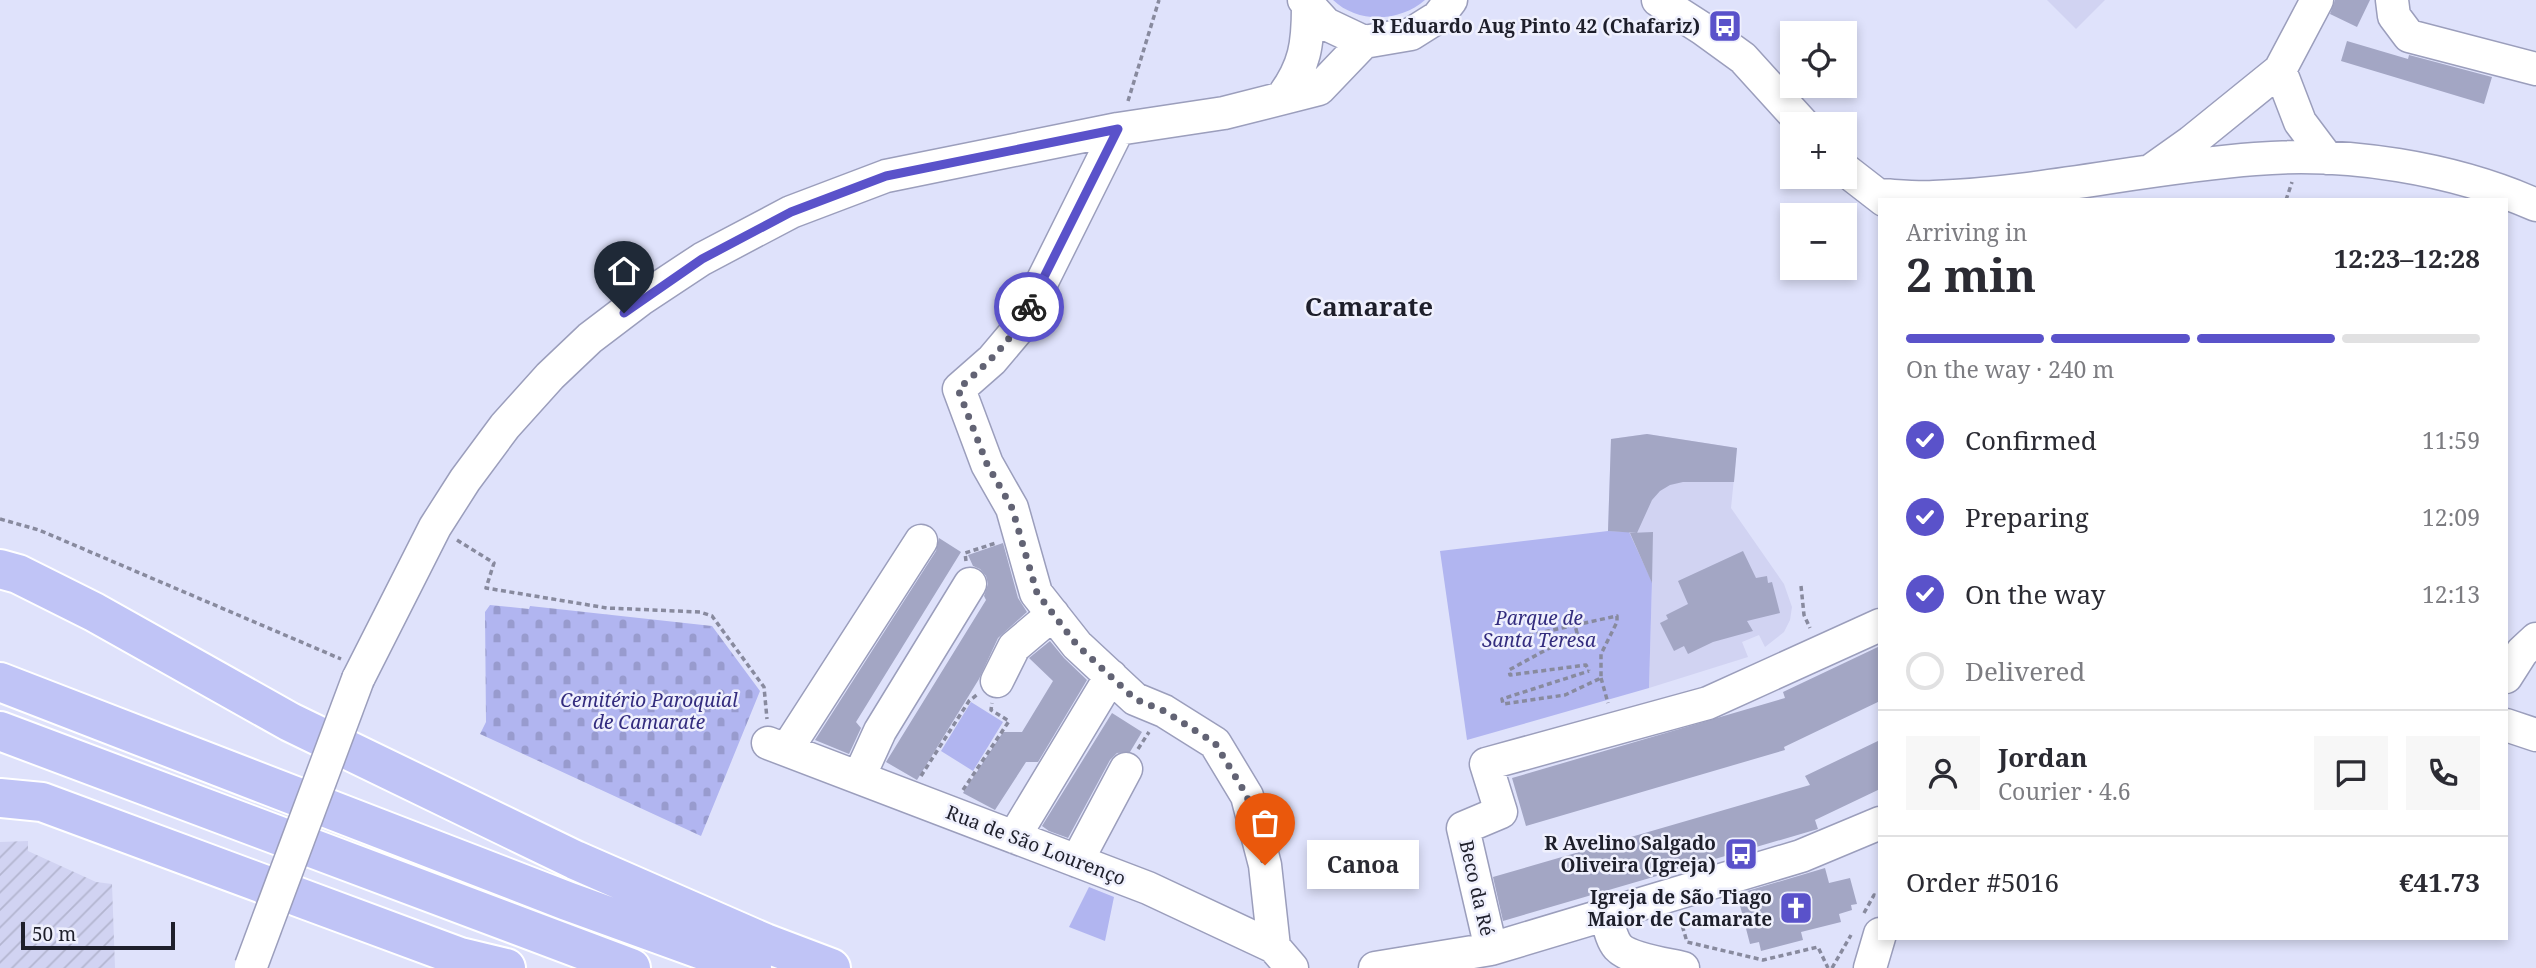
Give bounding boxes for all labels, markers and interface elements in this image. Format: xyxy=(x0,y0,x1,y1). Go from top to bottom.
bus stop icon: R Eduardo Aug Pinto 42 (Chafariz) xyxy=(1706,7,1744,45)
place label: R Eduardo Aug Pinto 42 (Chafariz) xyxy=(1372,13,1700,39)
map controls xyxy=(1780,21,1857,280)
button: locate xyxy=(1780,21,1857,98)
button: + xyxy=(1780,112,1857,189)
button: − xyxy=(1780,203,1857,280)
text: Arriving in xyxy=(1906,216,2027,248)
text: 12:23–12:28 xyxy=(2334,240,2480,276)
pin xyxy=(594,241,654,313)
text: 2 min xyxy=(1906,243,2036,305)
icon: home xyxy=(605,252,643,290)
courier xyxy=(994,272,1064,342)
icon: bike xyxy=(1010,288,1048,326)
district label: Camarate xyxy=(1305,288,1433,324)
text: On the way · 240 m xyxy=(1906,353,2114,385)
icon: check xyxy=(1906,421,1944,459)
text: Confirmed xyxy=(1965,422,2097,458)
text: 11:59 xyxy=(2422,424,2480,456)
icon: check xyxy=(1906,498,1944,536)
text: Preparing xyxy=(1965,499,2089,535)
text: 12:09 xyxy=(2422,501,2480,533)
icon: check xyxy=(1906,575,1944,613)
text: On the way xyxy=(1965,576,2105,612)
text: 12:13 xyxy=(2422,578,2480,610)
park label: Parque de Santa Teresa xyxy=(1482,605,1596,653)
text: Delivered xyxy=(1965,653,2085,689)
park label: Cemitério Paroquial de Camarate xyxy=(560,687,738,735)
button: person xyxy=(1906,736,1980,810)
button: chat xyxy=(2314,736,2388,810)
button: phone xyxy=(2406,736,2480,810)
text: Jordan xyxy=(1998,739,2088,775)
text: Courier · 4.6 xyxy=(1998,775,2131,807)
pin xyxy=(1235,793,1295,865)
street label: Rua de São Lourenço xyxy=(942,799,1130,891)
icon: bag xyxy=(1246,804,1284,842)
place label: R Avelino Salgado Oliveira (Igreja) xyxy=(1544,830,1716,878)
bus stop icon: R Avelino Salgado Oliveira (Igreja) xyxy=(1722,835,1760,873)
street label: Beco da Ré xyxy=(1453,837,1501,939)
callout: Canoa xyxy=(1307,840,1419,890)
text: Canoa xyxy=(1327,848,1399,880)
text: Order #5016 xyxy=(1906,864,2059,900)
text: €41.73 xyxy=(2399,864,2480,900)
place label: Igreja de São Tiago Maior de Camarate xyxy=(1587,884,1772,932)
church icon: Igreja de São Tiago Maior de Camarate xyxy=(1777,889,1815,927)
scale bar xyxy=(21,919,175,951)
text: 50 m xyxy=(32,921,76,947)

